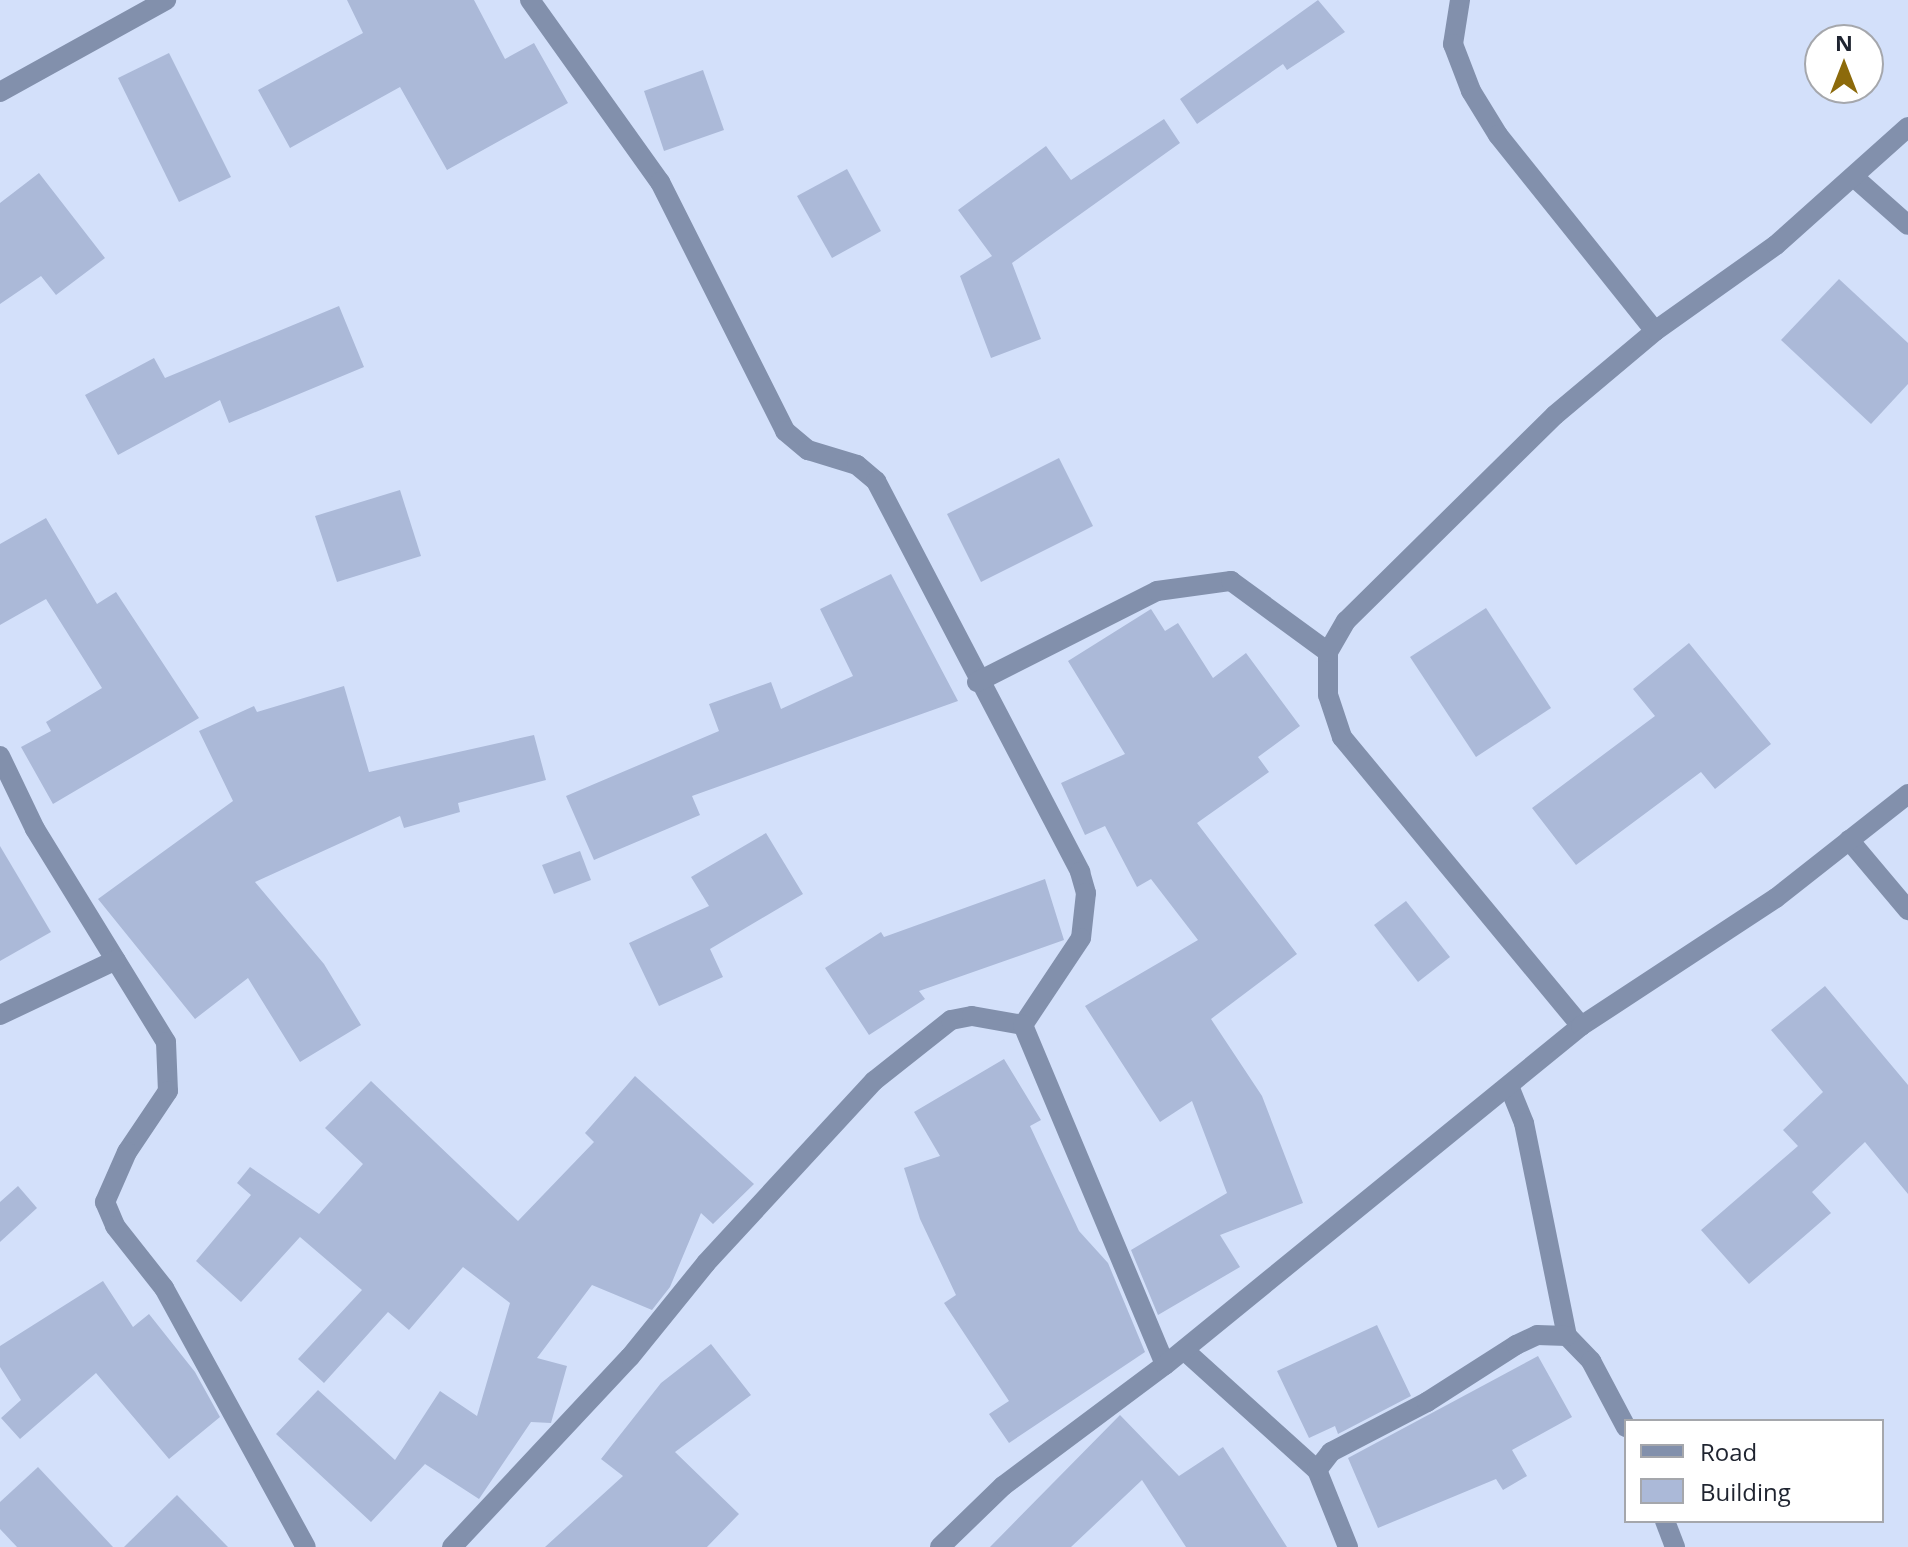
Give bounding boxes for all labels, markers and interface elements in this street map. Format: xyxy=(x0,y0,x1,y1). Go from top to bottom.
north arrow xyxy=(1804,24,1884,104)
text: N xyxy=(1835,27,1853,57)
legend xyxy=(1624,1419,1884,1523)
text: Road xyxy=(1700,1435,1757,1468)
text: Building xyxy=(1700,1475,1791,1508)

